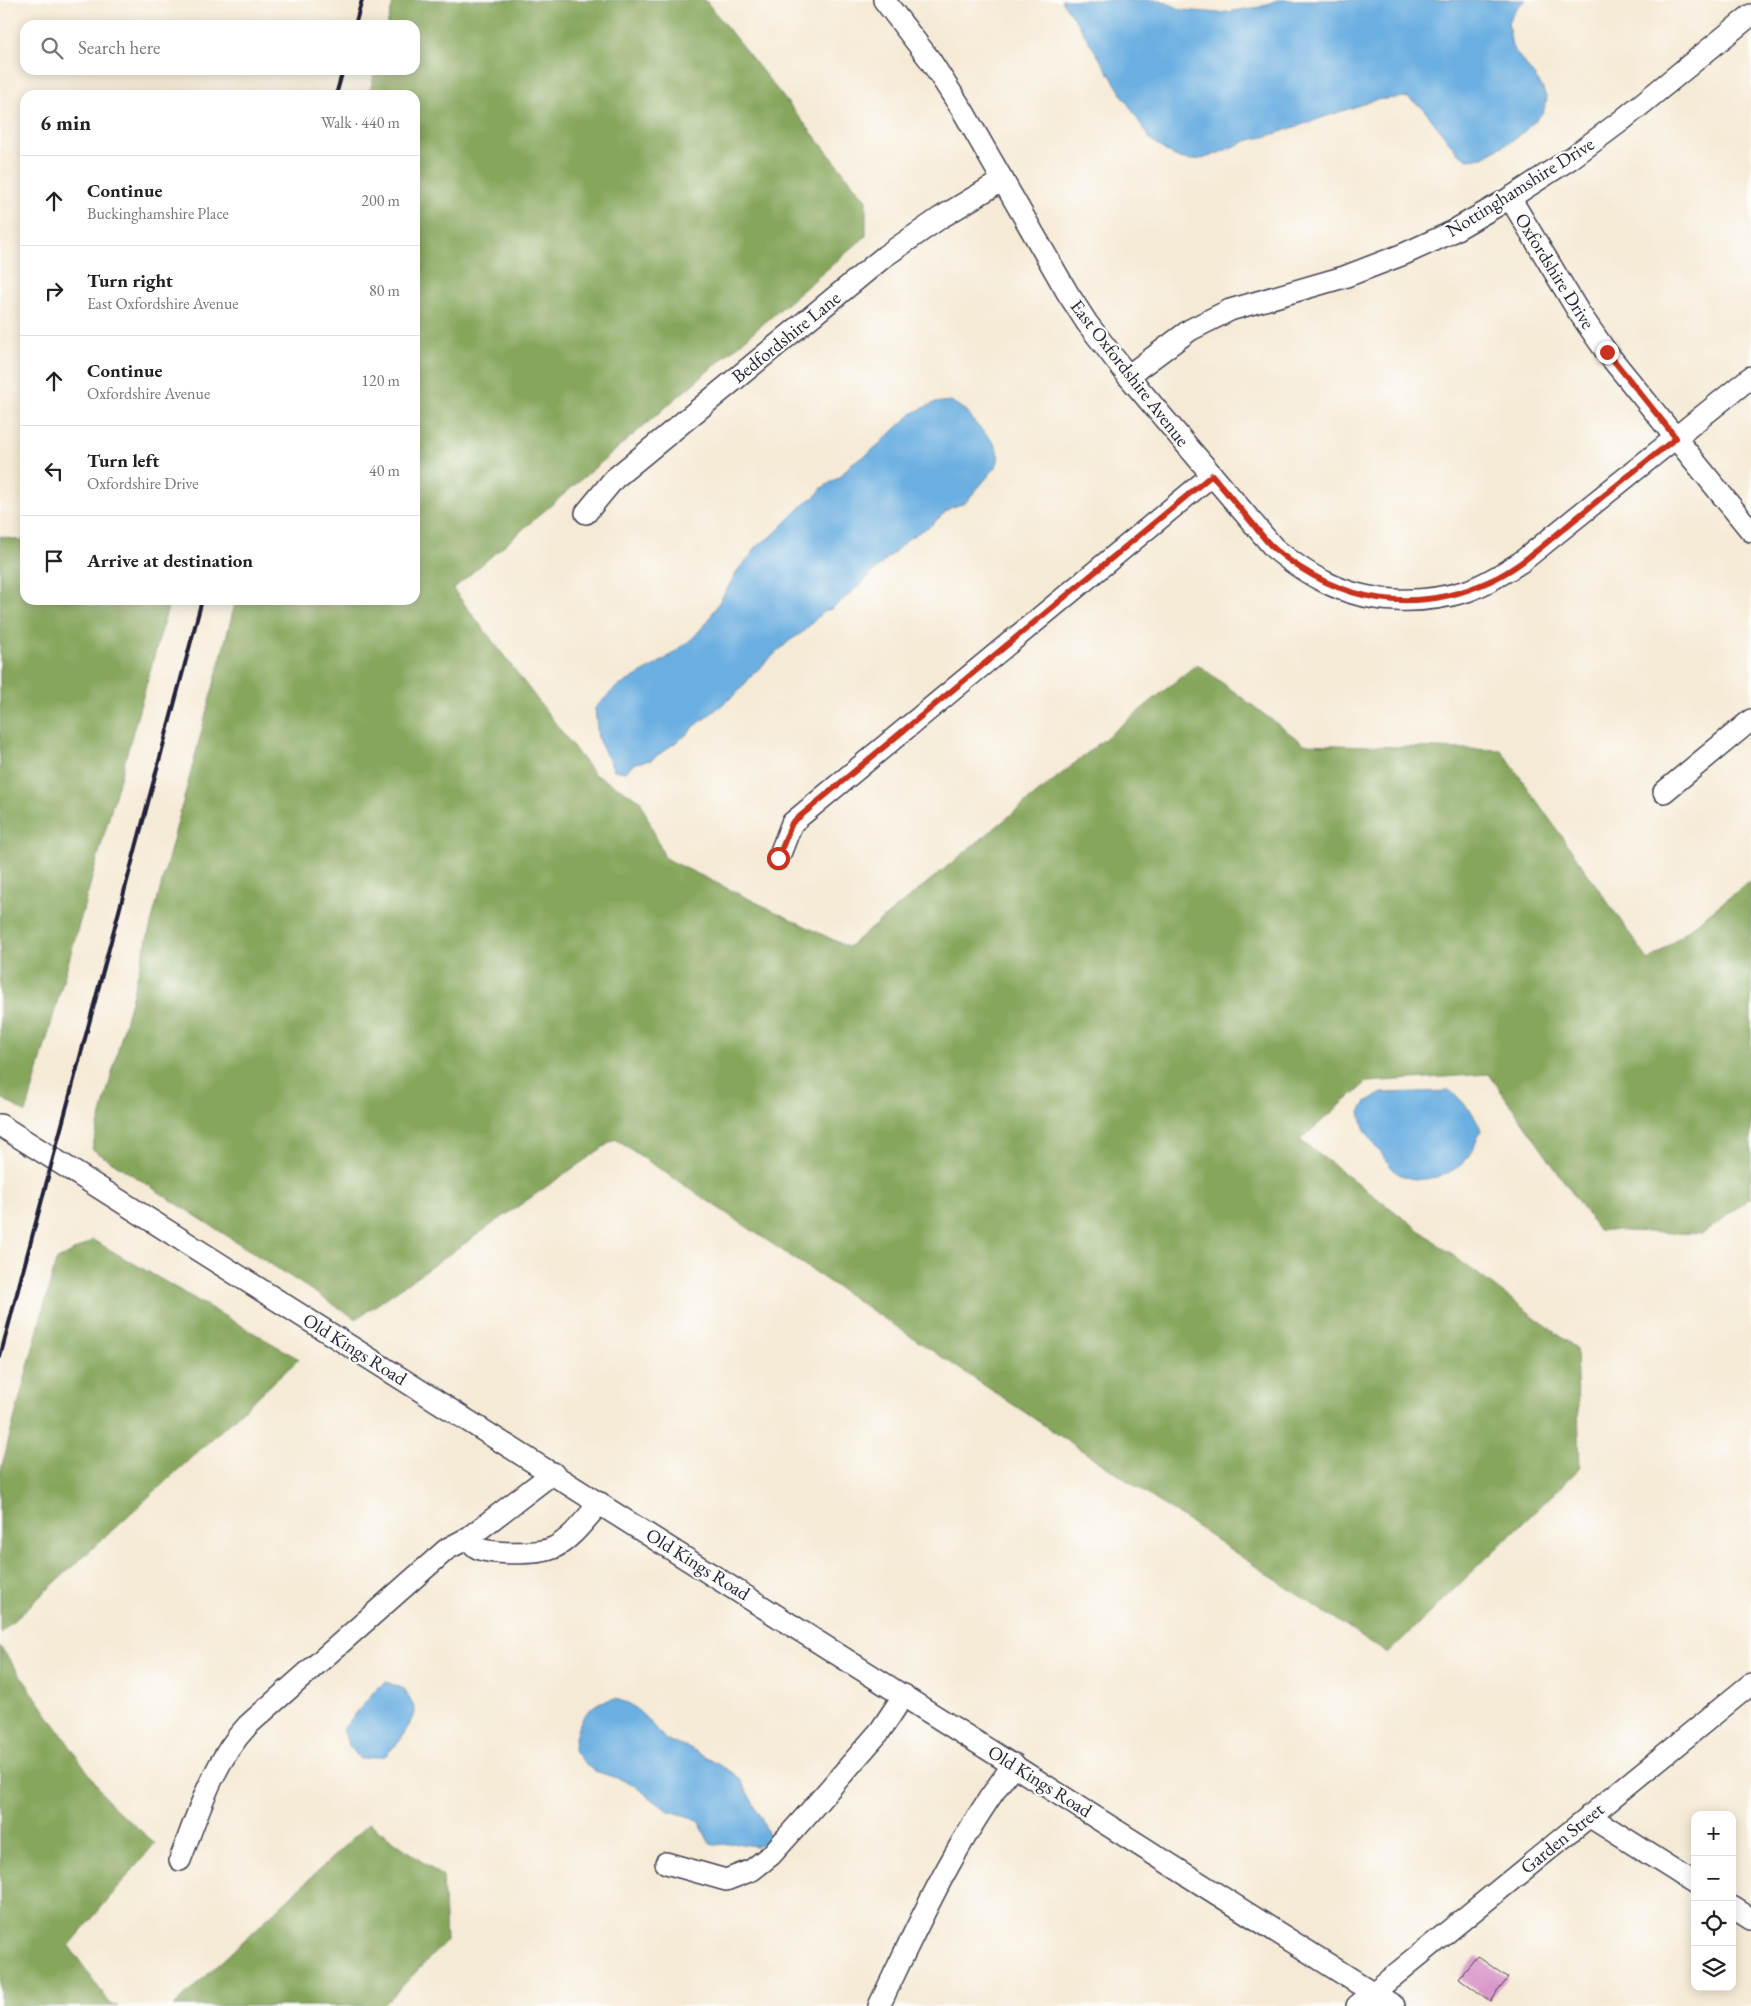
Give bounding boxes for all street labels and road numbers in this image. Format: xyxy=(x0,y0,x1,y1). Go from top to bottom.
street label: Nottinghamshire Drive xyxy=(1441,131,1599,243)
street label: Oxfordshire Drive xyxy=(1509,208,1601,334)
street label: Bedfordshire Lane xyxy=(726,285,846,389)
street label: East Oxfordshire Avenue xyxy=(1065,294,1195,452)
street label: Old Kings Road xyxy=(298,1307,412,1391)
street label: Old Kings Road xyxy=(641,1522,755,1606)
street label: Old Kings Road xyxy=(983,1739,1097,1823)
street label: Garden Street xyxy=(1515,1797,1609,1879)

